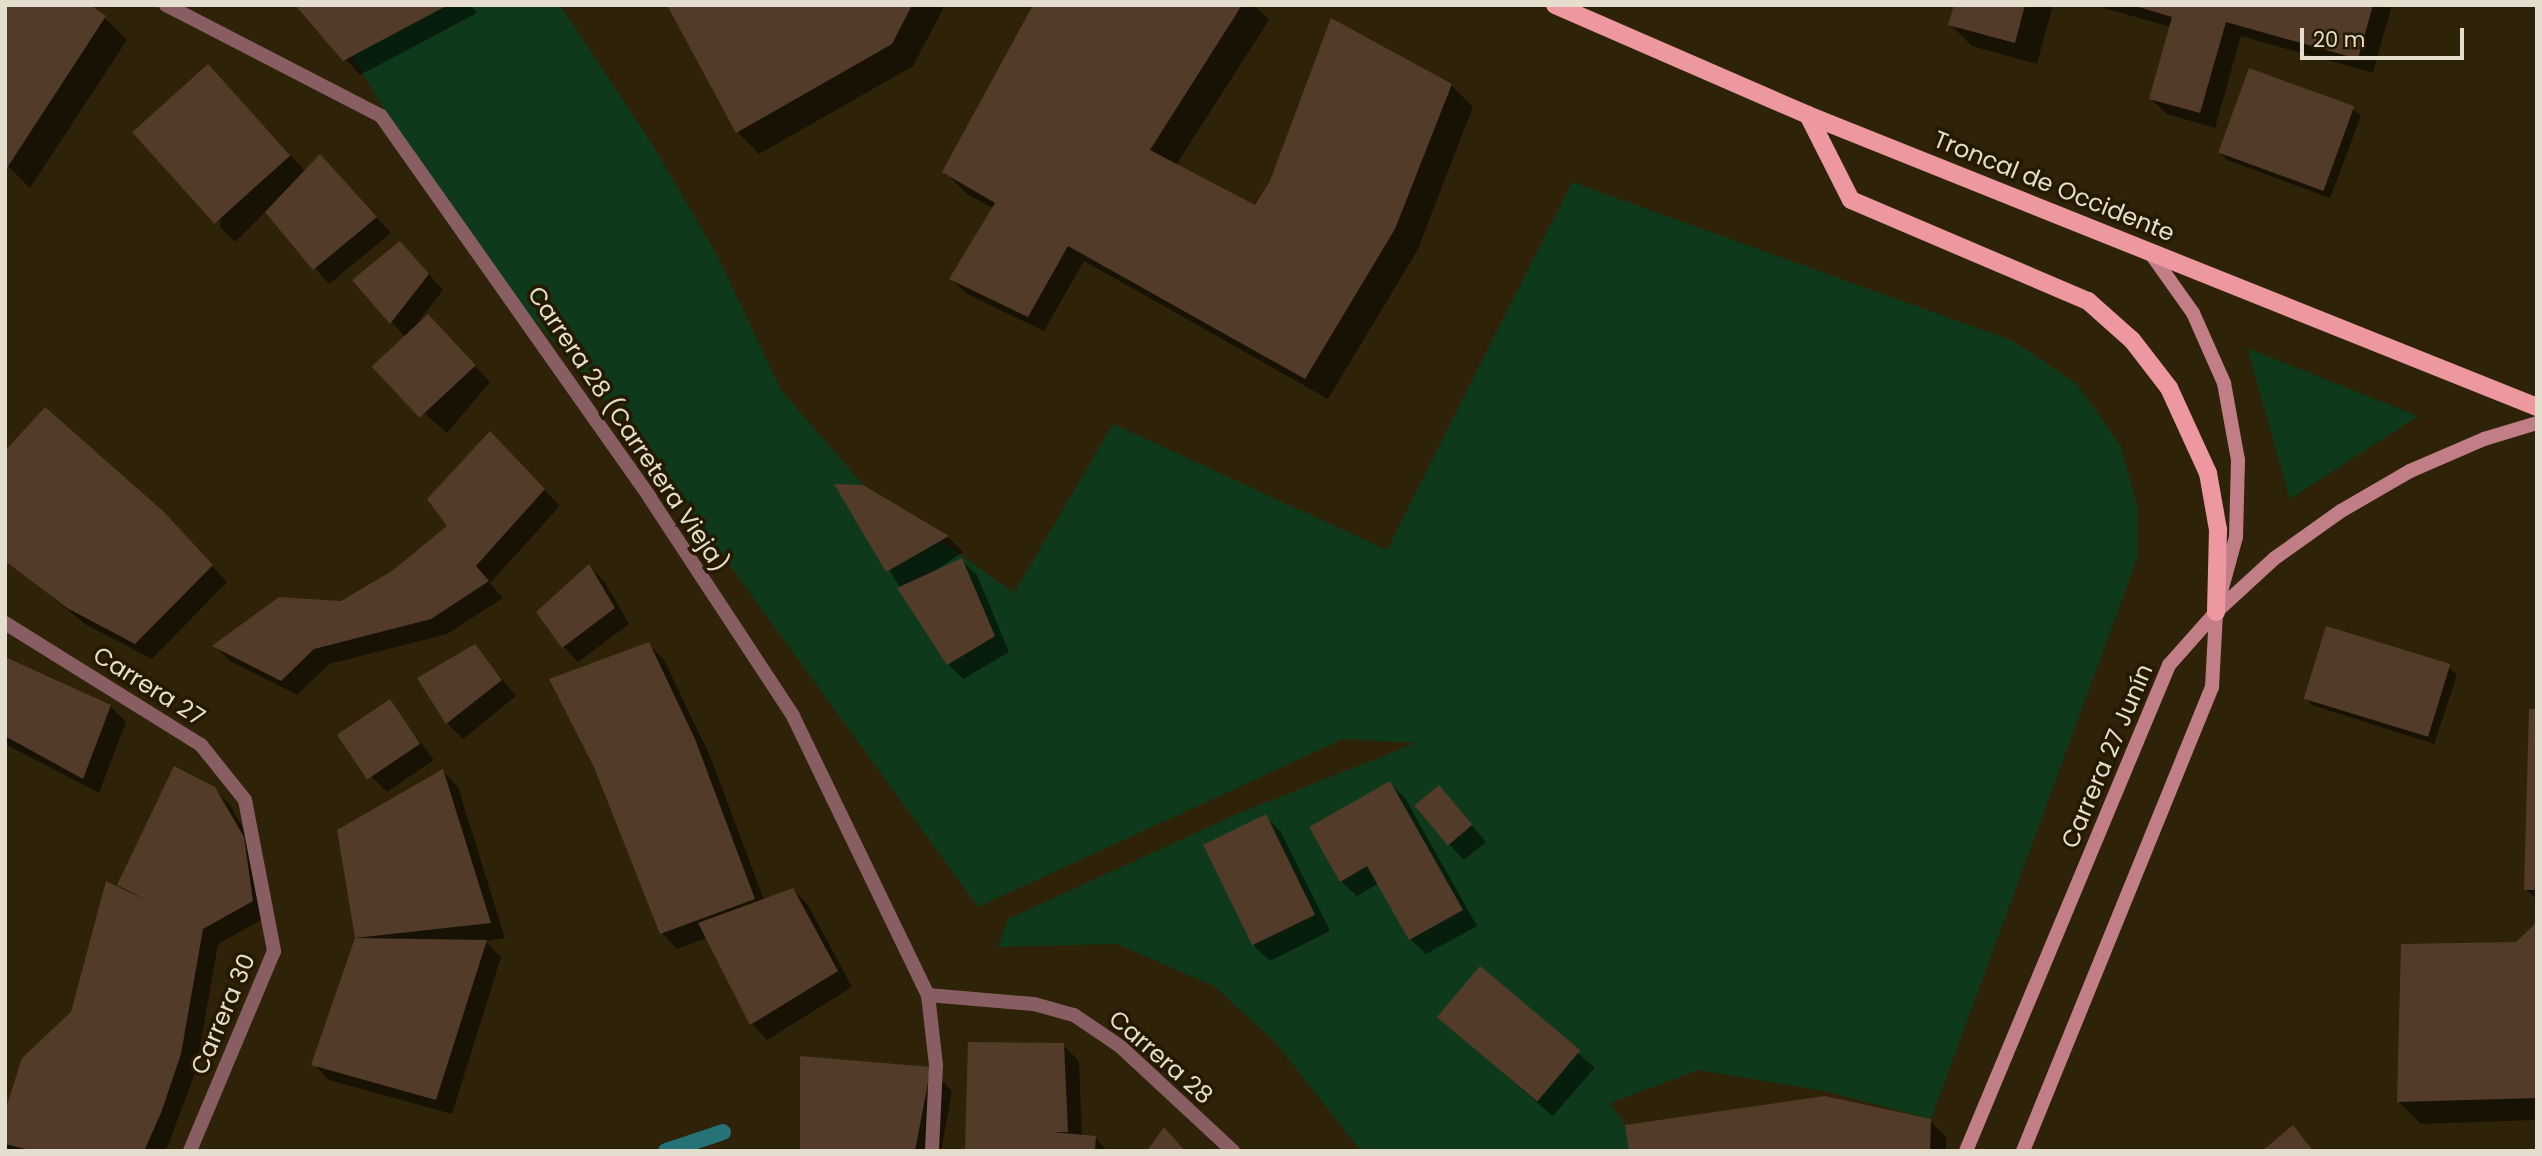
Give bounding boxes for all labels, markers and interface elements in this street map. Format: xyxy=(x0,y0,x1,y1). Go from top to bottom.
scale bar xyxy=(2304,14,2468,58)
text: 20 m xyxy=(2313,25,2366,54)
street label: Troncal de Occidente xyxy=(1929,124,2179,248)
street label: Carrera 28 (Carretera Vieja) xyxy=(522,281,734,577)
street label: Carrera 27 xyxy=(88,640,210,732)
street label: Carrera 27 Junín xyxy=(2055,660,2159,852)
street label: Carrera 30 xyxy=(185,949,261,1079)
street label: Carrera 28 xyxy=(1103,1004,1219,1110)

